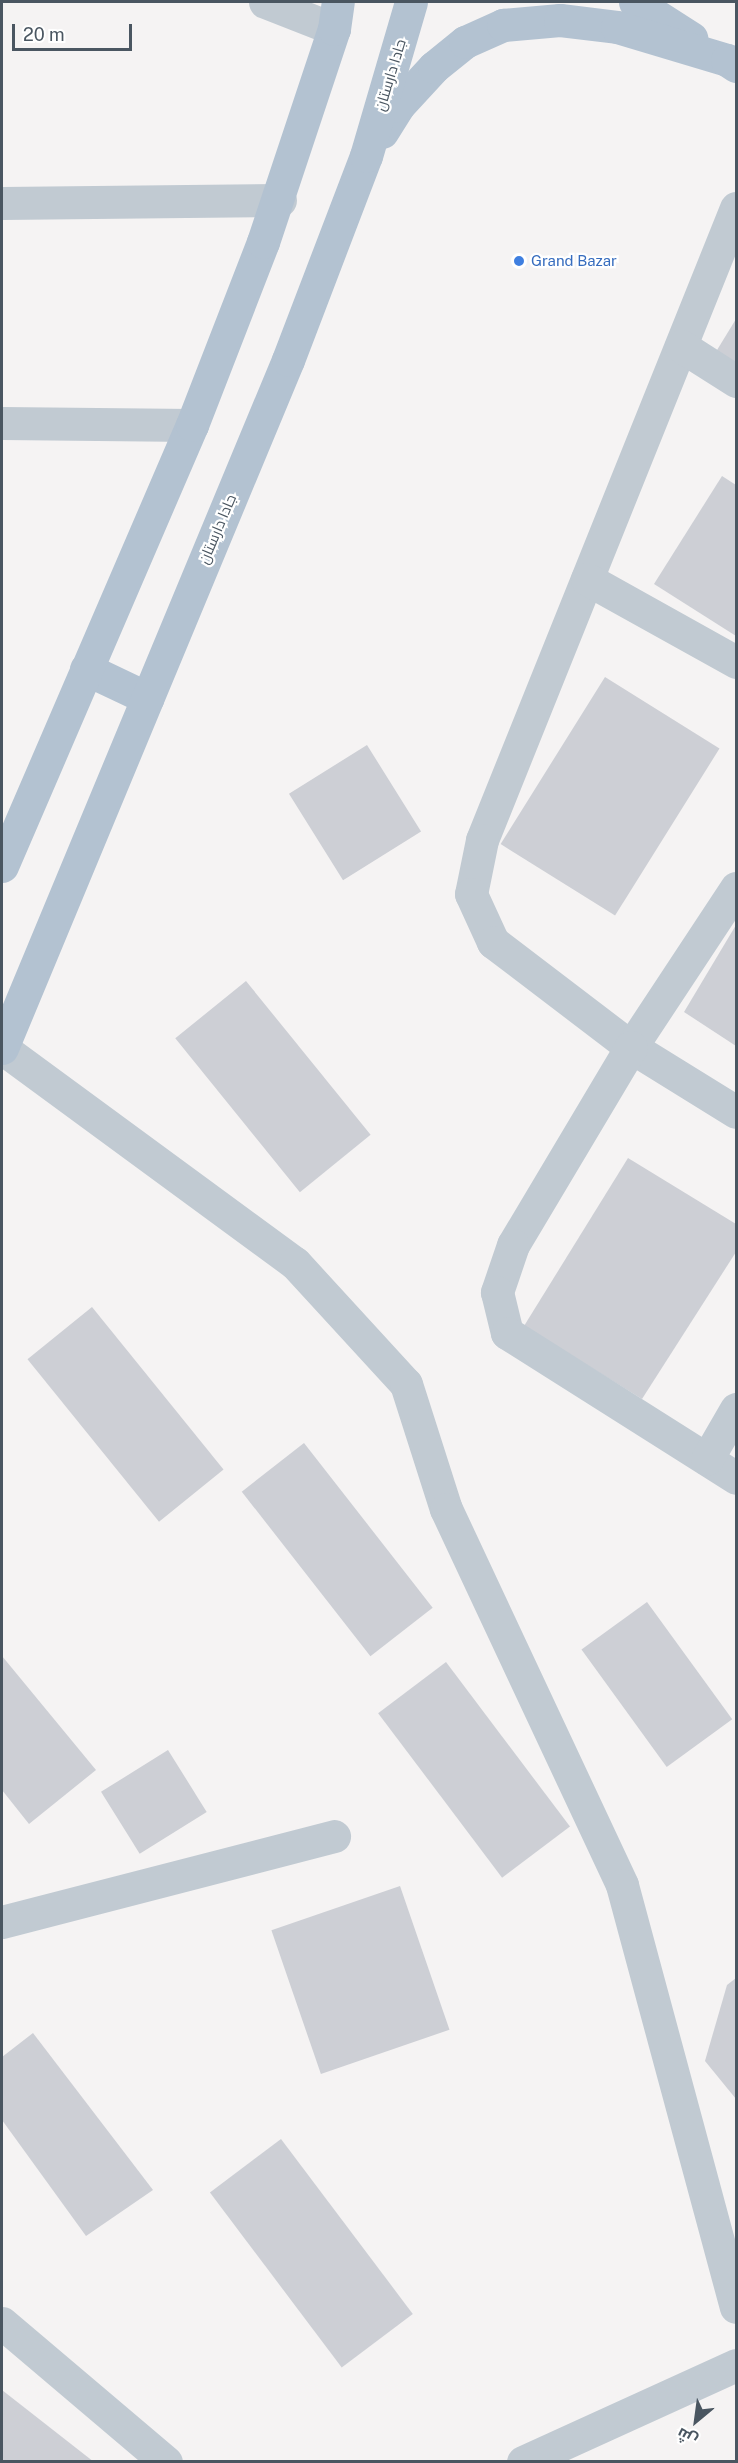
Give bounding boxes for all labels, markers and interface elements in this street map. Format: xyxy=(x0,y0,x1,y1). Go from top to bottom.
scale bar xyxy=(15,12,135,50)
text: 20 m xyxy=(23,24,65,45)
street label: جادا دارستان xyxy=(371,37,409,113)
place label: Grand Bazar xyxy=(531,252,617,270)
marker: Grand Bazar xyxy=(512,254,526,268)
street label: جادا دارستان xyxy=(194,491,240,567)
north arrow xyxy=(666,2391,726,2451)
text: ش xyxy=(673,2424,701,2450)

